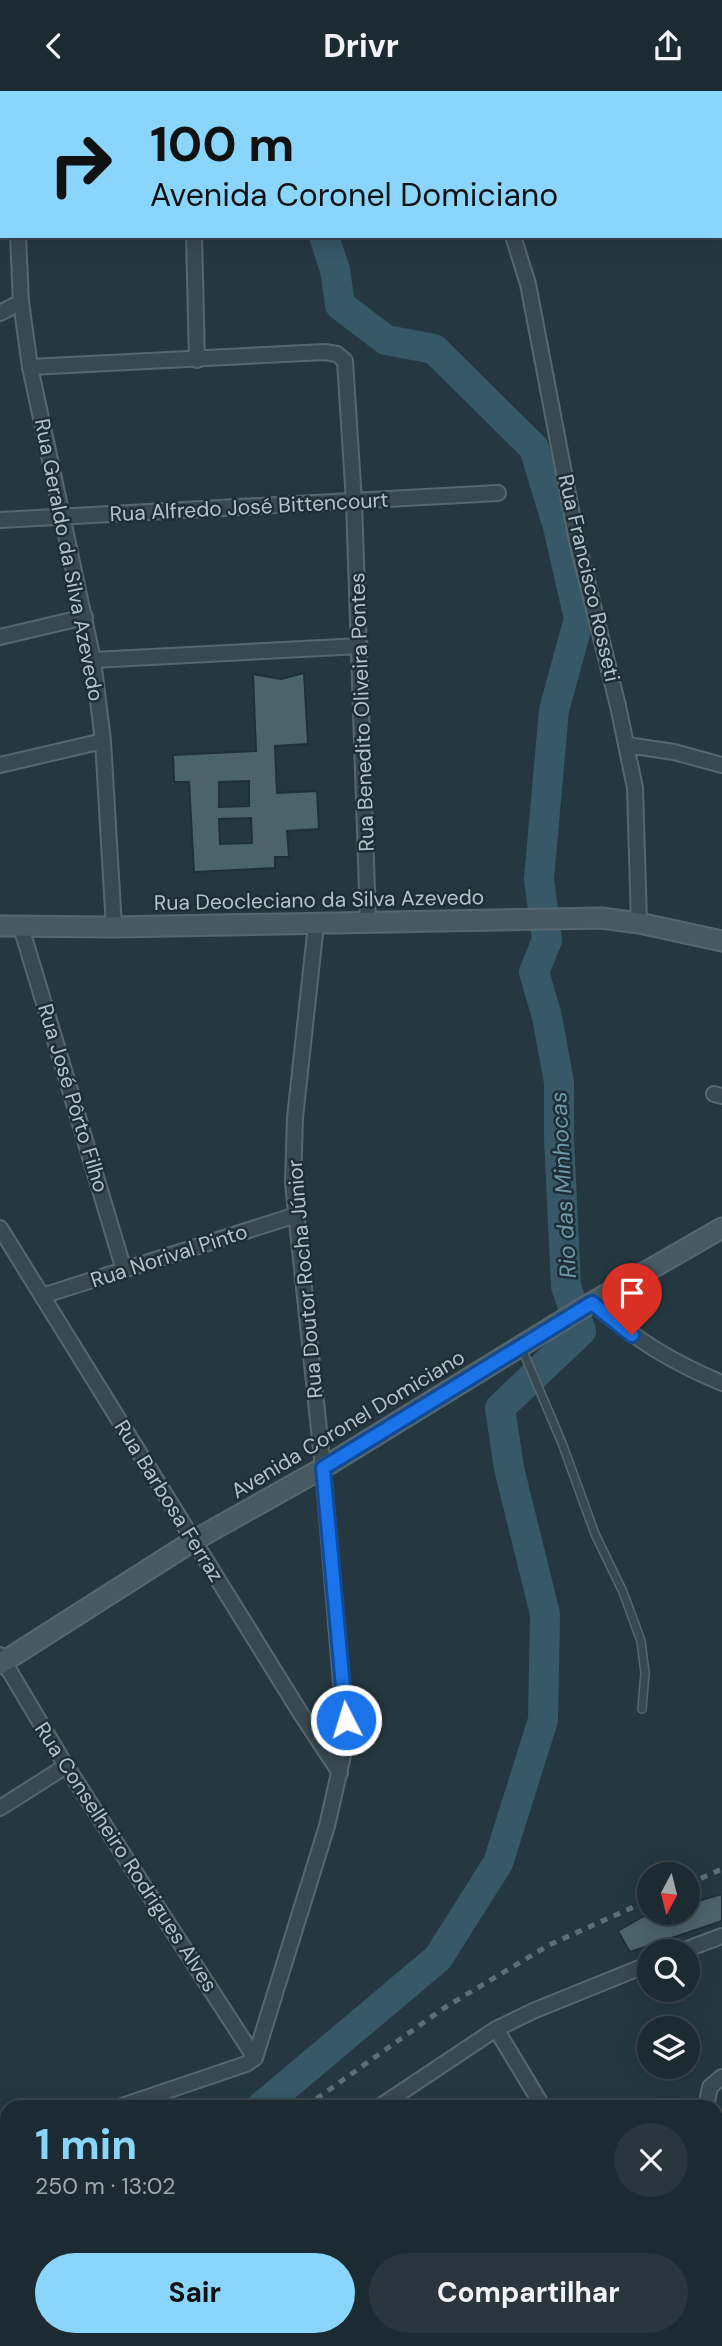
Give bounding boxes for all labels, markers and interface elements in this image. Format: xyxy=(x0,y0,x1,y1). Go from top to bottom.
text: Drivr xyxy=(323,25,399,67)
icon: back xyxy=(35,27,73,65)
icon: share xyxy=(649,27,687,65)
text: 100 m xyxy=(150,112,294,176)
icon: right xyxy=(35,119,126,210)
text: Avenida Coronel Domiciano xyxy=(150,174,558,216)
street label: Rua Geraldo da Silva Azevedo xyxy=(28,416,110,704)
street label: Rua Francisco Rosseti xyxy=(552,472,626,684)
street label: Rua Alfredo José Bittencourt xyxy=(109,486,389,528)
street label: Rua Benedito Oliveira Pontes xyxy=(343,572,381,852)
street label: Rua Deocleciano da Silva Azevedo xyxy=(154,883,484,917)
street label: Rua José Pôrto Filho xyxy=(31,1000,115,1196)
water label: Rio das Minhocas xyxy=(543,1091,583,1279)
street label: Rua Doutor Rocha Júnior xyxy=(281,1158,329,1399)
street label: Rua Norival Pinto xyxy=(87,1217,251,1295)
pin xyxy=(602,1263,662,1335)
icon: arrive xyxy=(613,1274,651,1312)
street label: Avenida Coronel Domiciano xyxy=(226,1343,470,1505)
street label: Rua Barbosa Ferraz xyxy=(108,1415,230,1587)
position arrow xyxy=(309,1683,383,1757)
street label: Rua Conselheiro Rodrigues Alves xyxy=(28,1717,224,1997)
north arrow xyxy=(637,1862,700,1925)
map controls xyxy=(637,1862,700,2079)
button: search xyxy=(637,1939,700,2002)
button: layers xyxy=(637,2016,700,2079)
text: 1 min xyxy=(35,2117,137,2172)
button: close xyxy=(614,2123,688,2197)
text: 250 m · 13:02 xyxy=(35,2171,176,2201)
button: Sair xyxy=(35,2253,355,2333)
button: Compartilhar xyxy=(369,2253,688,2333)

